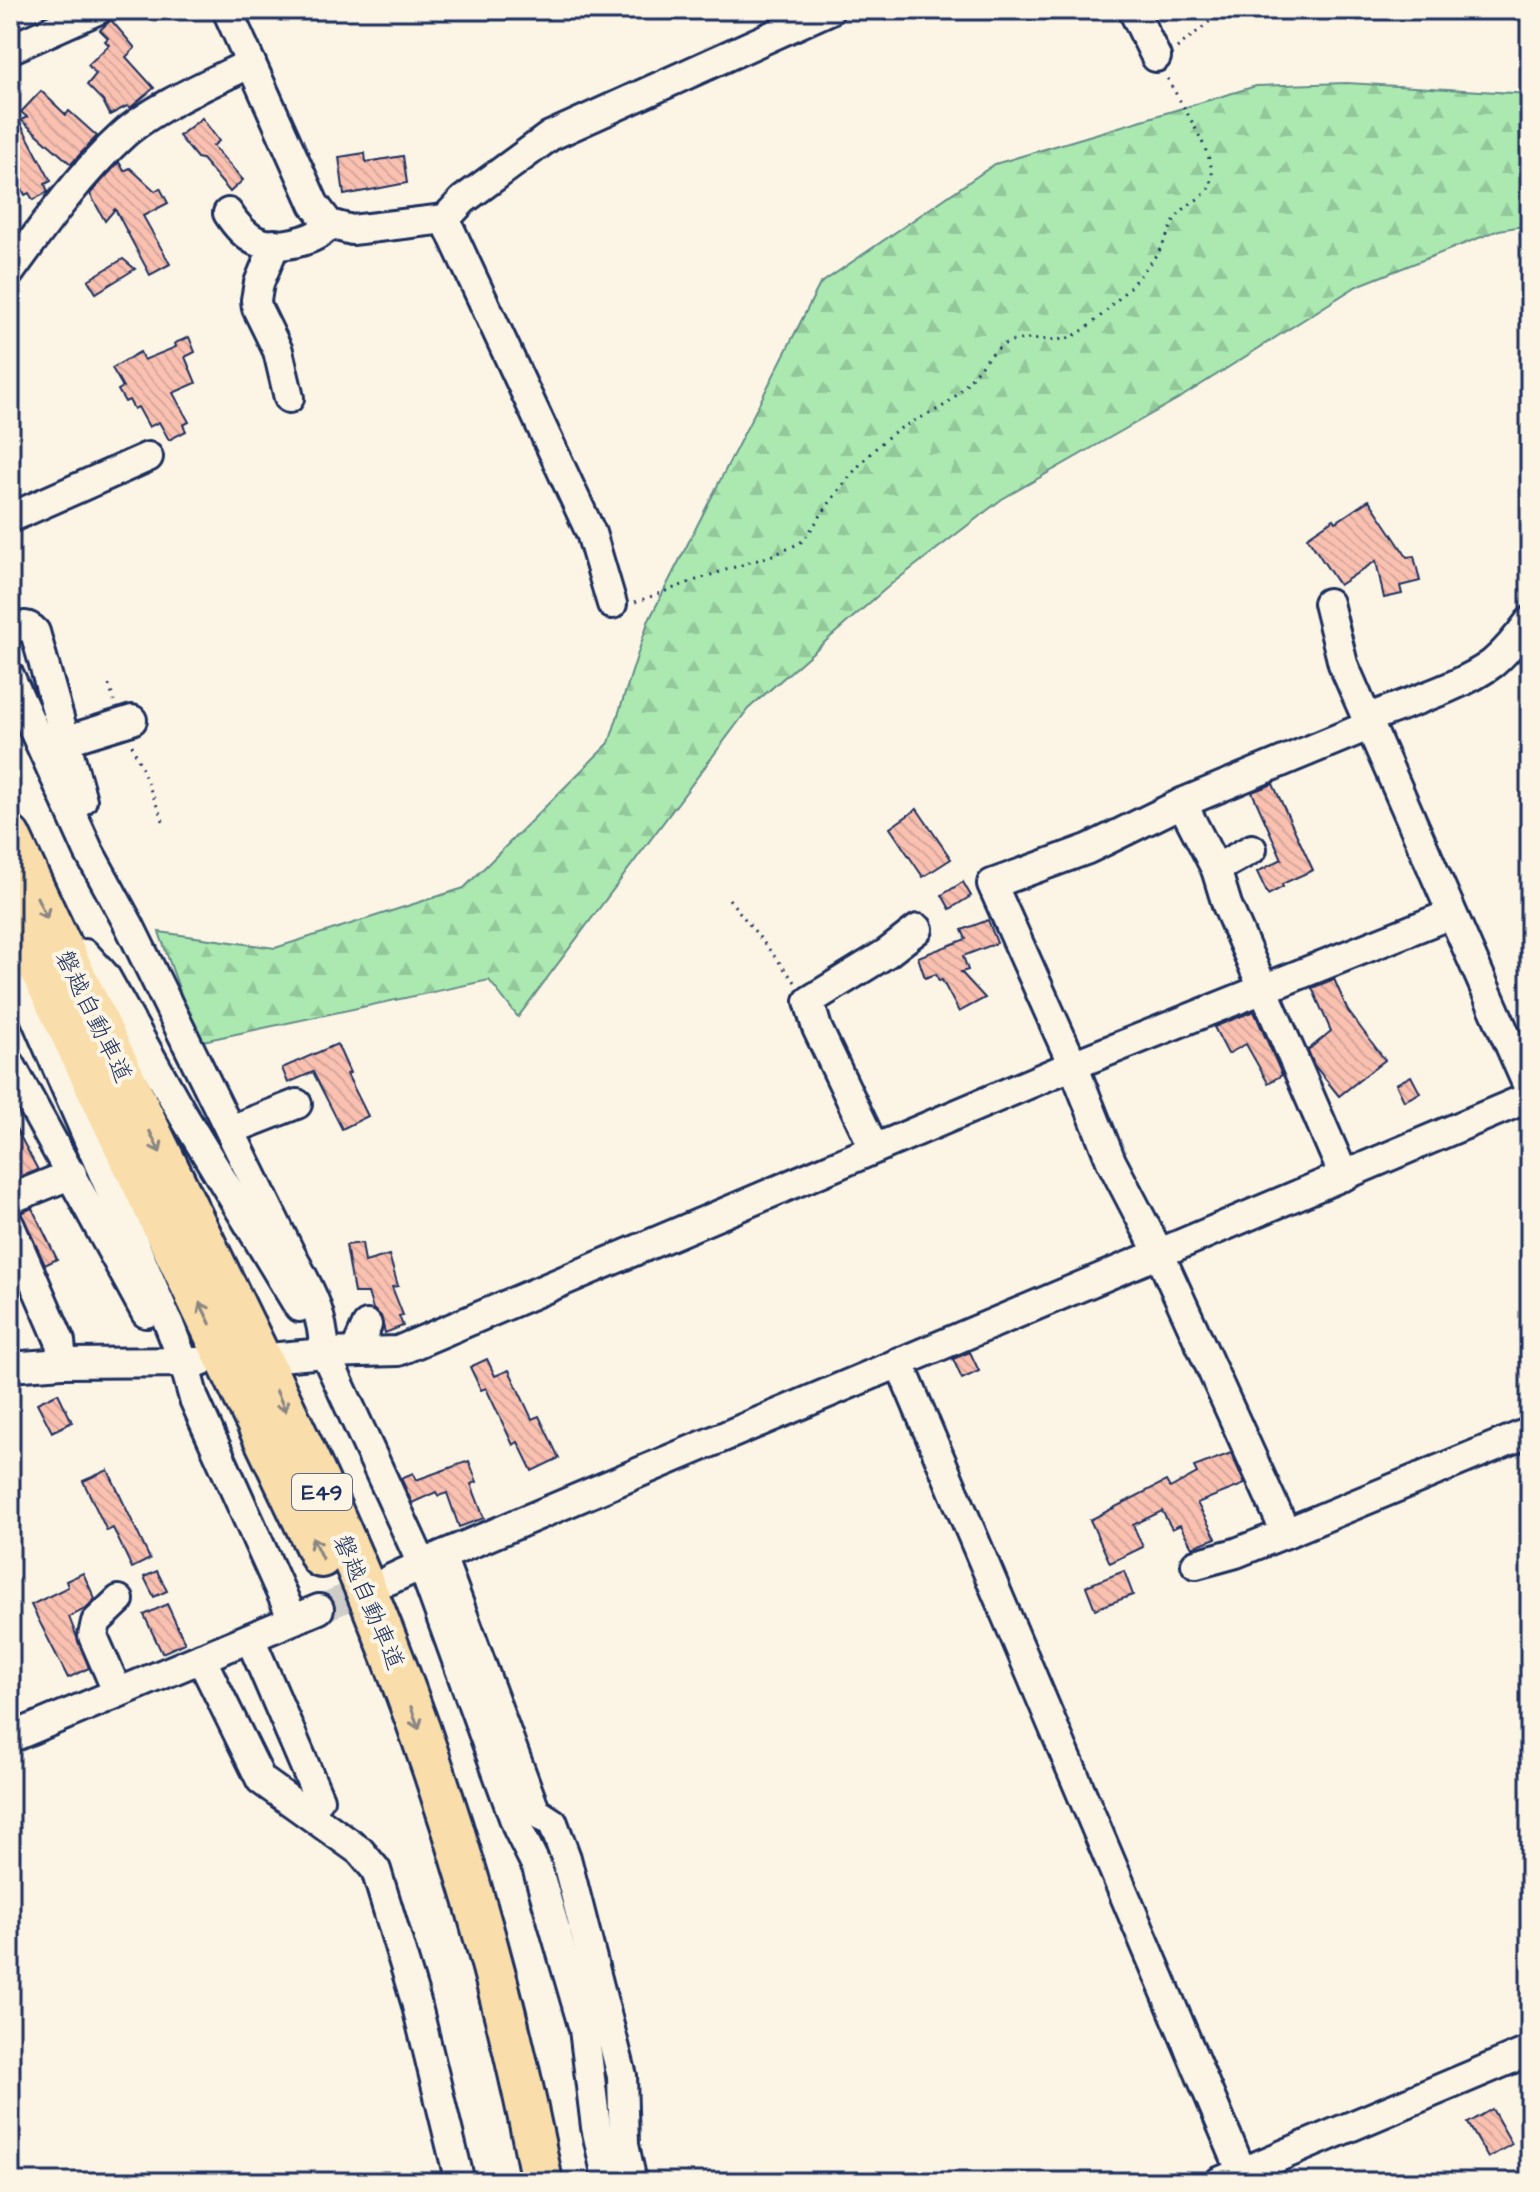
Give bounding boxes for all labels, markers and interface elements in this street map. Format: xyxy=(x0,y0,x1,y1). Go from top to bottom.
one-way arrow xyxy=(36,895,51,919)
street label: 磐越自動車道 xyxy=(46,944,140,1089)
one-way arrow xyxy=(148,1129,164,1153)
one-way arrow xyxy=(197,1301,213,1325)
one-way arrow xyxy=(274,1388,289,1413)
road number: E49 xyxy=(292,1474,352,1510)
street label: 磐越自動車道 xyxy=(324,1529,412,1675)
one-way arrow xyxy=(309,1536,324,1560)
one-way arrow xyxy=(409,1705,423,1729)

